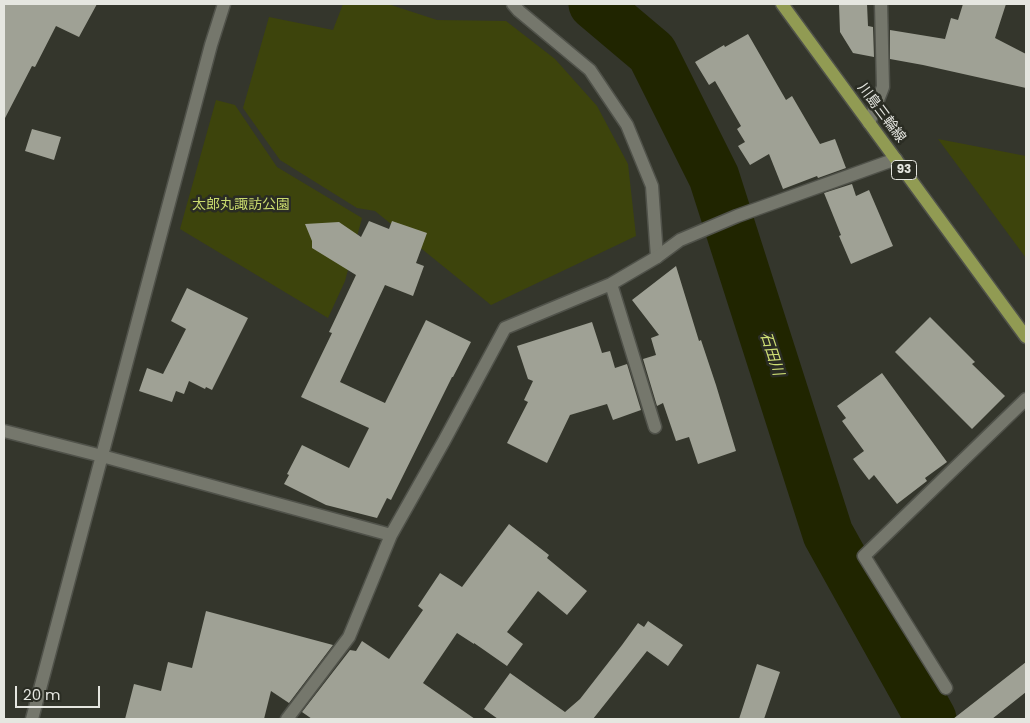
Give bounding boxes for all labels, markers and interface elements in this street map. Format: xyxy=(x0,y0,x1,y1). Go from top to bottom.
street label: 川島三輪線 xyxy=(853,80,909,146)
road number: 93 xyxy=(892,160,916,180)
park label: 太郎丸諏訪公園 xyxy=(192,197,290,213)
water label: 石田川 xyxy=(755,330,787,378)
scale bar xyxy=(18,676,102,708)
text: 20 m xyxy=(23,684,61,705)

